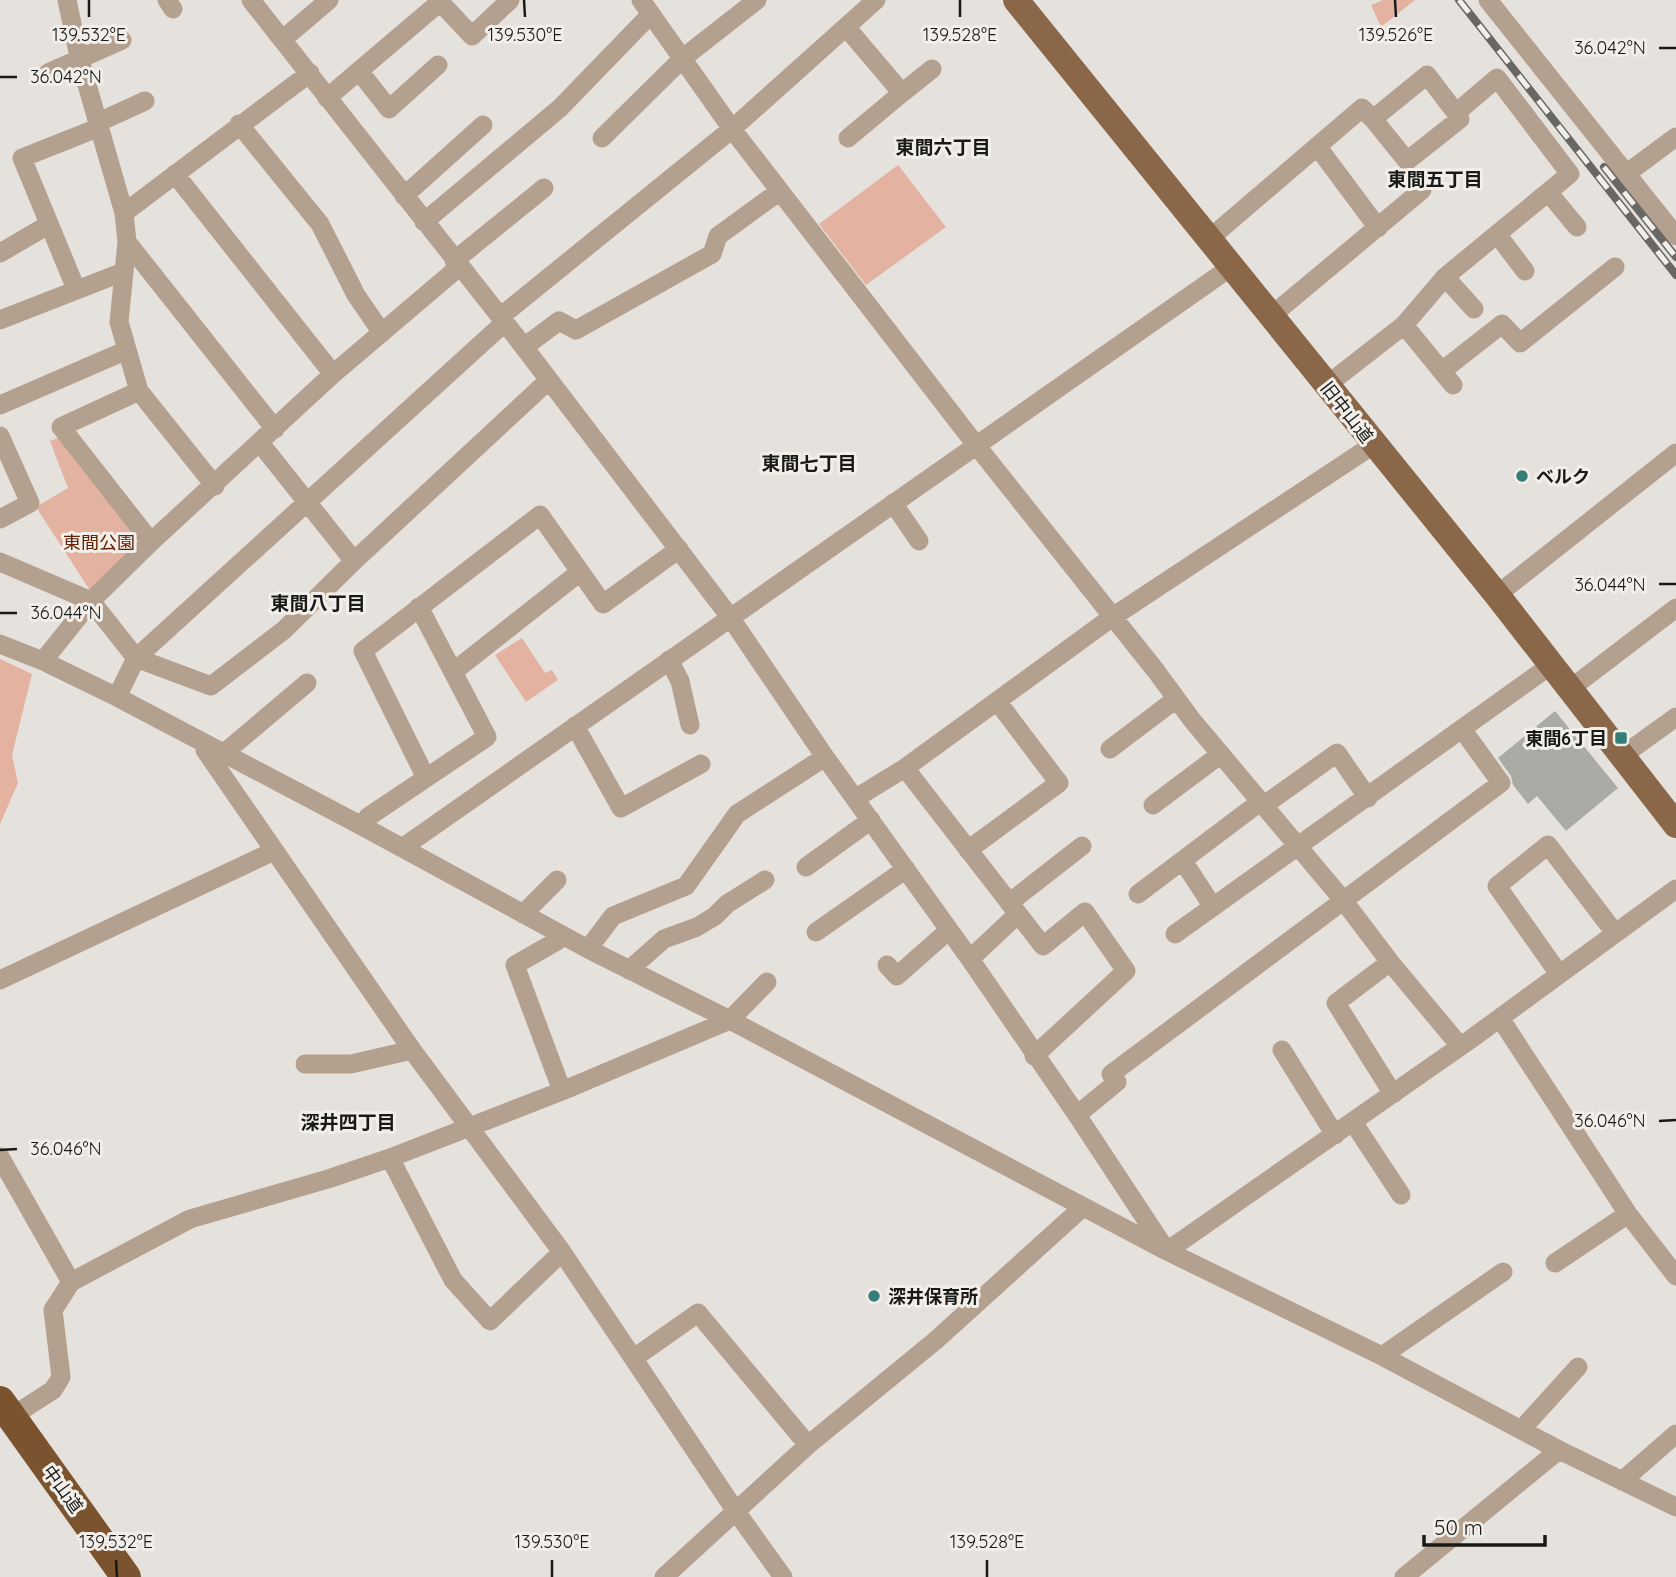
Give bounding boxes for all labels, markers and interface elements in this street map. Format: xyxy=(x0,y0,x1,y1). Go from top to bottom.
text: 139.532°E xyxy=(52,23,126,46)
text: 139.530°E xyxy=(488,23,562,46)
text: 139.528°E xyxy=(923,23,997,46)
text: 139.526°E xyxy=(1359,23,1433,46)
text: 36.042°N xyxy=(1574,36,1646,59)
text: 36.042°N xyxy=(30,65,102,88)
district label: 東間六丁目 xyxy=(895,135,991,159)
district label: 東間五丁目 xyxy=(1387,167,1483,191)
street label: 旧中山道 xyxy=(1316,377,1378,447)
district label: 東間七丁目 xyxy=(761,451,857,475)
place label: ベルク xyxy=(1536,465,1590,488)
marker: ベルク xyxy=(1514,468,1530,484)
park label: 東間公園 xyxy=(63,531,135,554)
text: 36.044°N xyxy=(1574,573,1646,596)
district label: 東間八丁目 xyxy=(270,591,366,615)
text: 36.044°N xyxy=(30,601,102,624)
place label: 東間6丁目 xyxy=(1525,727,1607,750)
marker: 東間6丁目 xyxy=(1613,730,1629,746)
text: 36.046°N xyxy=(1574,1109,1646,1132)
district label: 深井四丁目 xyxy=(300,1110,396,1134)
text: 36.046°N xyxy=(30,1137,102,1160)
place label: 深井保育所 xyxy=(888,1285,978,1308)
marker: 深井保育所 xyxy=(866,1288,882,1304)
street label: 中山道 xyxy=(38,1460,88,1518)
scale bar xyxy=(1424,1504,1545,1548)
text: 50 m xyxy=(1434,1514,1483,1540)
text: 139.532°E xyxy=(79,1530,153,1553)
text: 139.530°E xyxy=(515,1530,589,1553)
text: 139.528°E xyxy=(950,1530,1024,1553)

